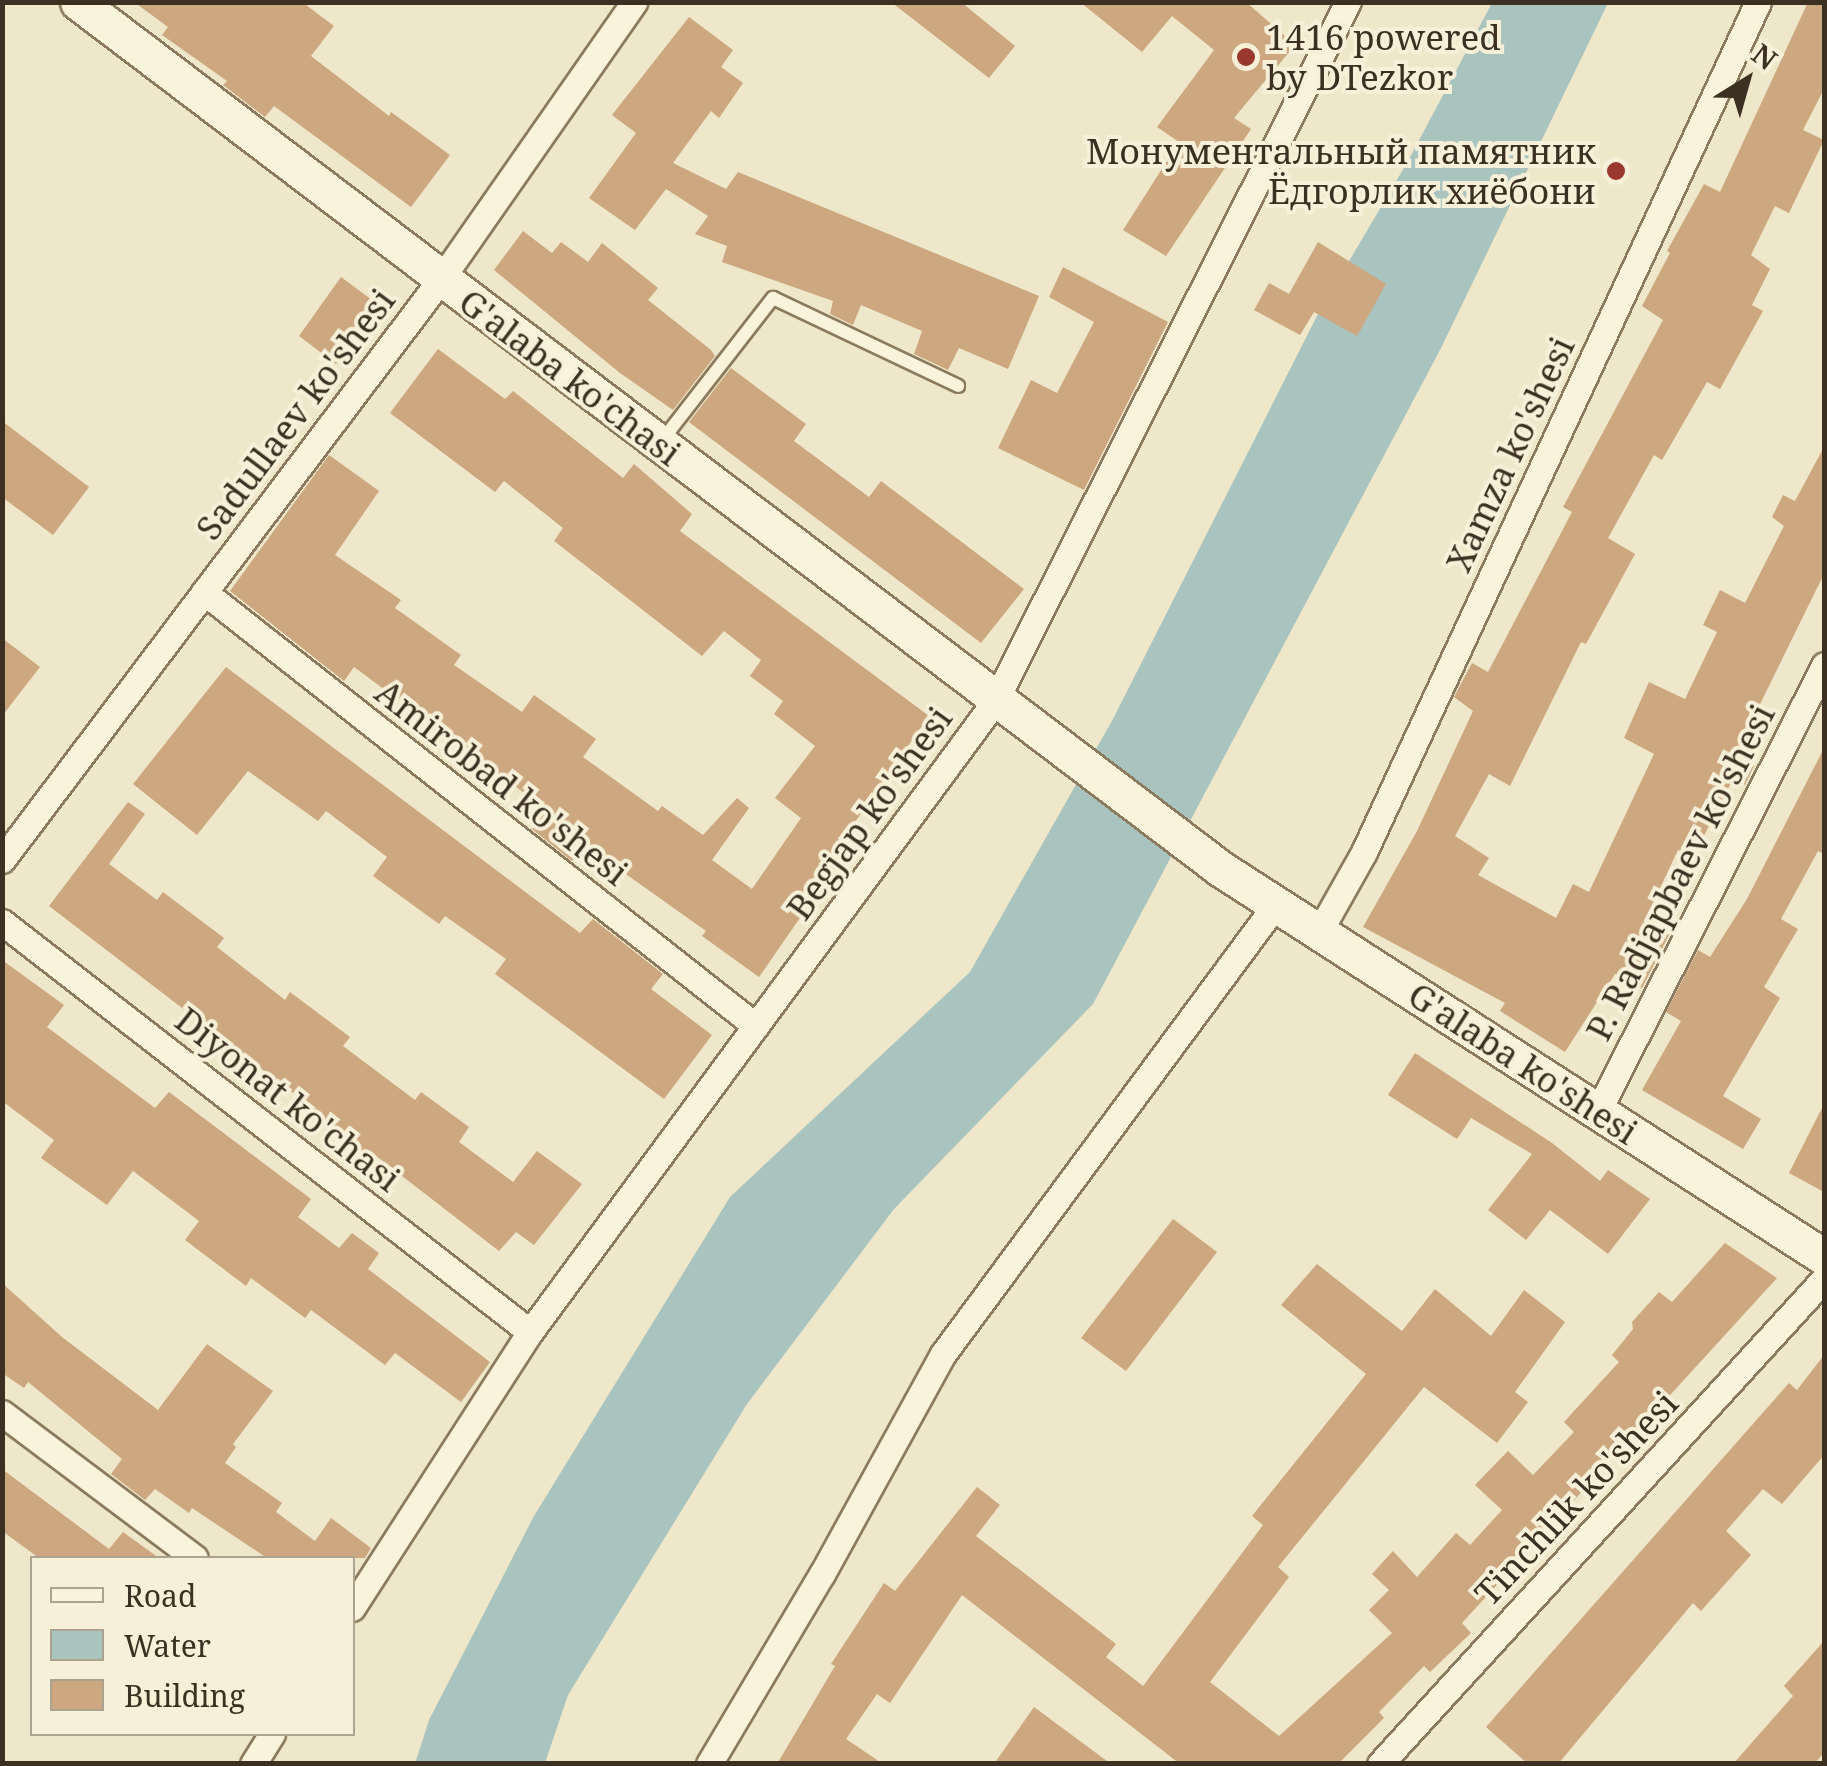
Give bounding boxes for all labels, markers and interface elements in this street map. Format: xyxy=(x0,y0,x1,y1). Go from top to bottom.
place label: 1416 powered by DTezkor xyxy=(1266,16,1501,98)
north arrow xyxy=(1697,30,1797,130)
text: N xyxy=(1745,34,1785,78)
marker: 1416 powered by DTezkor xyxy=(1235,46,1257,68)
place label: Монументальный памятник Ёдгорлик хиёбони xyxy=(1086,130,1596,212)
marker: Монументальный памятник Ёдгорлик хиёбони xyxy=(1605,160,1627,182)
street label: Sadullaev ko'shesi xyxy=(187,280,403,548)
street label: G'alaba ko'chasi xyxy=(451,280,689,474)
street label: Xamza ko'shesi xyxy=(1437,330,1583,578)
street label: Amirobad ko'shesi xyxy=(367,670,637,894)
street label: P. Radjapbaev ko'shesi xyxy=(1577,697,1783,1047)
street label: Begjap ko'shesi xyxy=(778,698,960,928)
street label: G'alaba ko'shesi xyxy=(1401,973,1645,1153)
street label: Diyonat ko'chasi xyxy=(167,998,409,1200)
street label: Tinchlik ko'shesi xyxy=(1466,1382,1686,1614)
legend xyxy=(30,1556,355,1736)
text: Road xyxy=(124,1575,196,1616)
text: Water xyxy=(124,1625,211,1666)
text: Building xyxy=(124,1675,245,1716)

